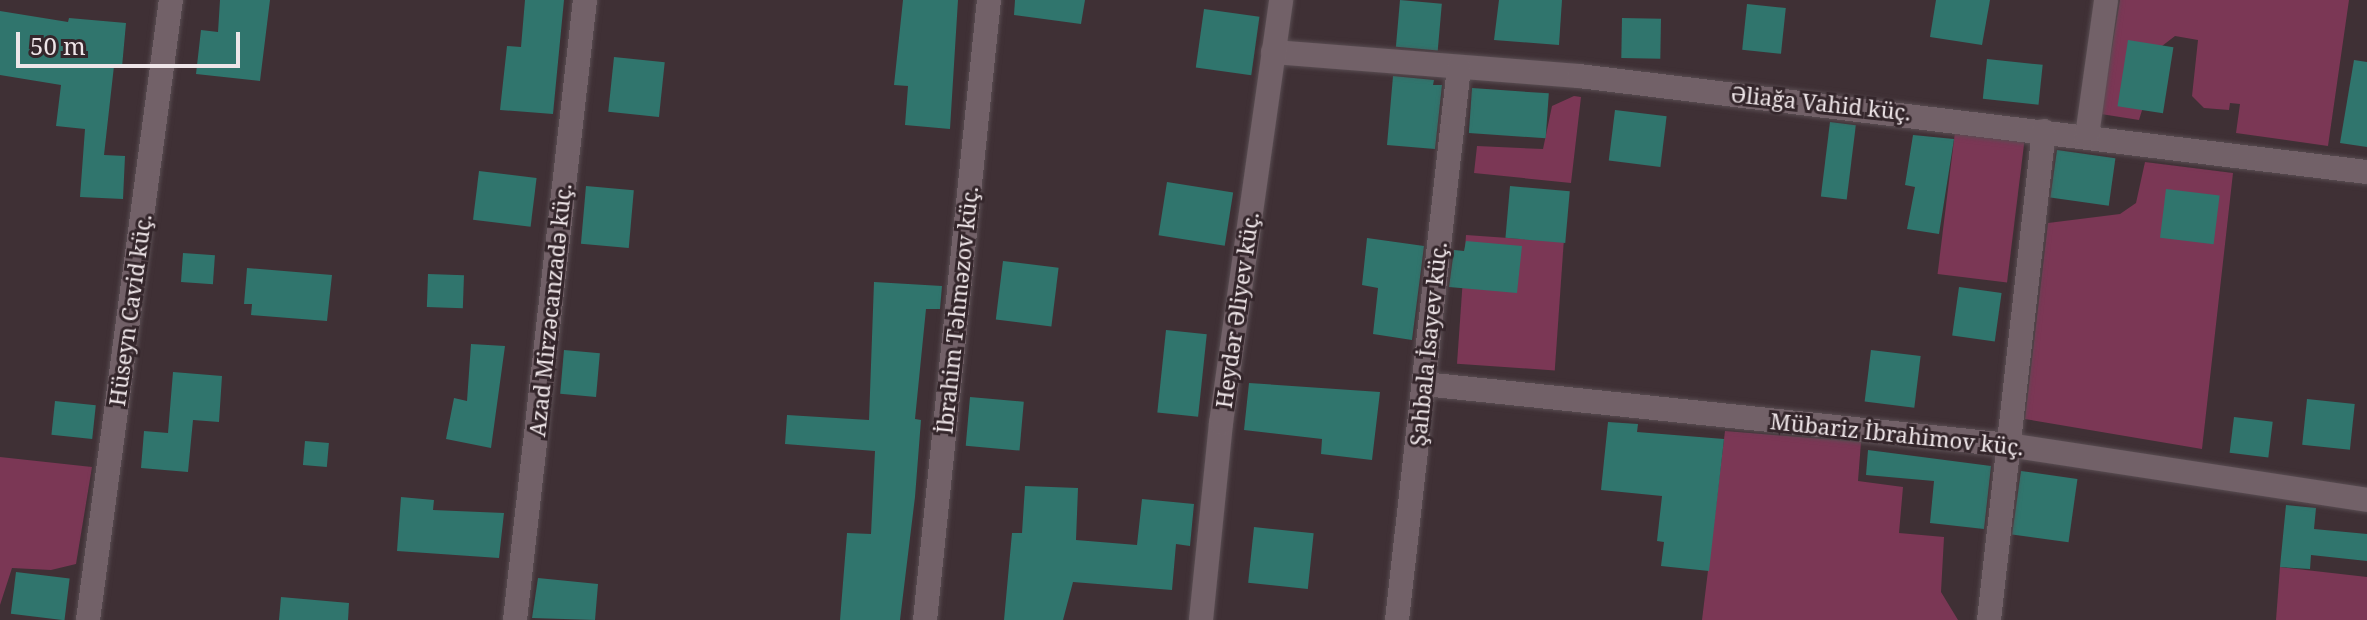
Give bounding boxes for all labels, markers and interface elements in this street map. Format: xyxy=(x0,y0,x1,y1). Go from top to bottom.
scale bar xyxy=(20,16,244,66)
text: 50 m xyxy=(30,29,86,62)
street label: Əliağa Vahid küç. xyxy=(1730,80,1912,126)
street label: Azad Mirzəcanzadə küç. xyxy=(524,182,576,438)
street label: İbrahim Təhməzov küç. xyxy=(931,185,983,435)
street label: Heydər Əliyev küç. xyxy=(1210,210,1264,410)
street label: Hüseyn Cavid küç. xyxy=(103,212,157,408)
street label: Şahbala İsayev küç. xyxy=(1404,241,1452,447)
street label: Mübariz İbrahimov küç. xyxy=(1769,408,2025,460)

